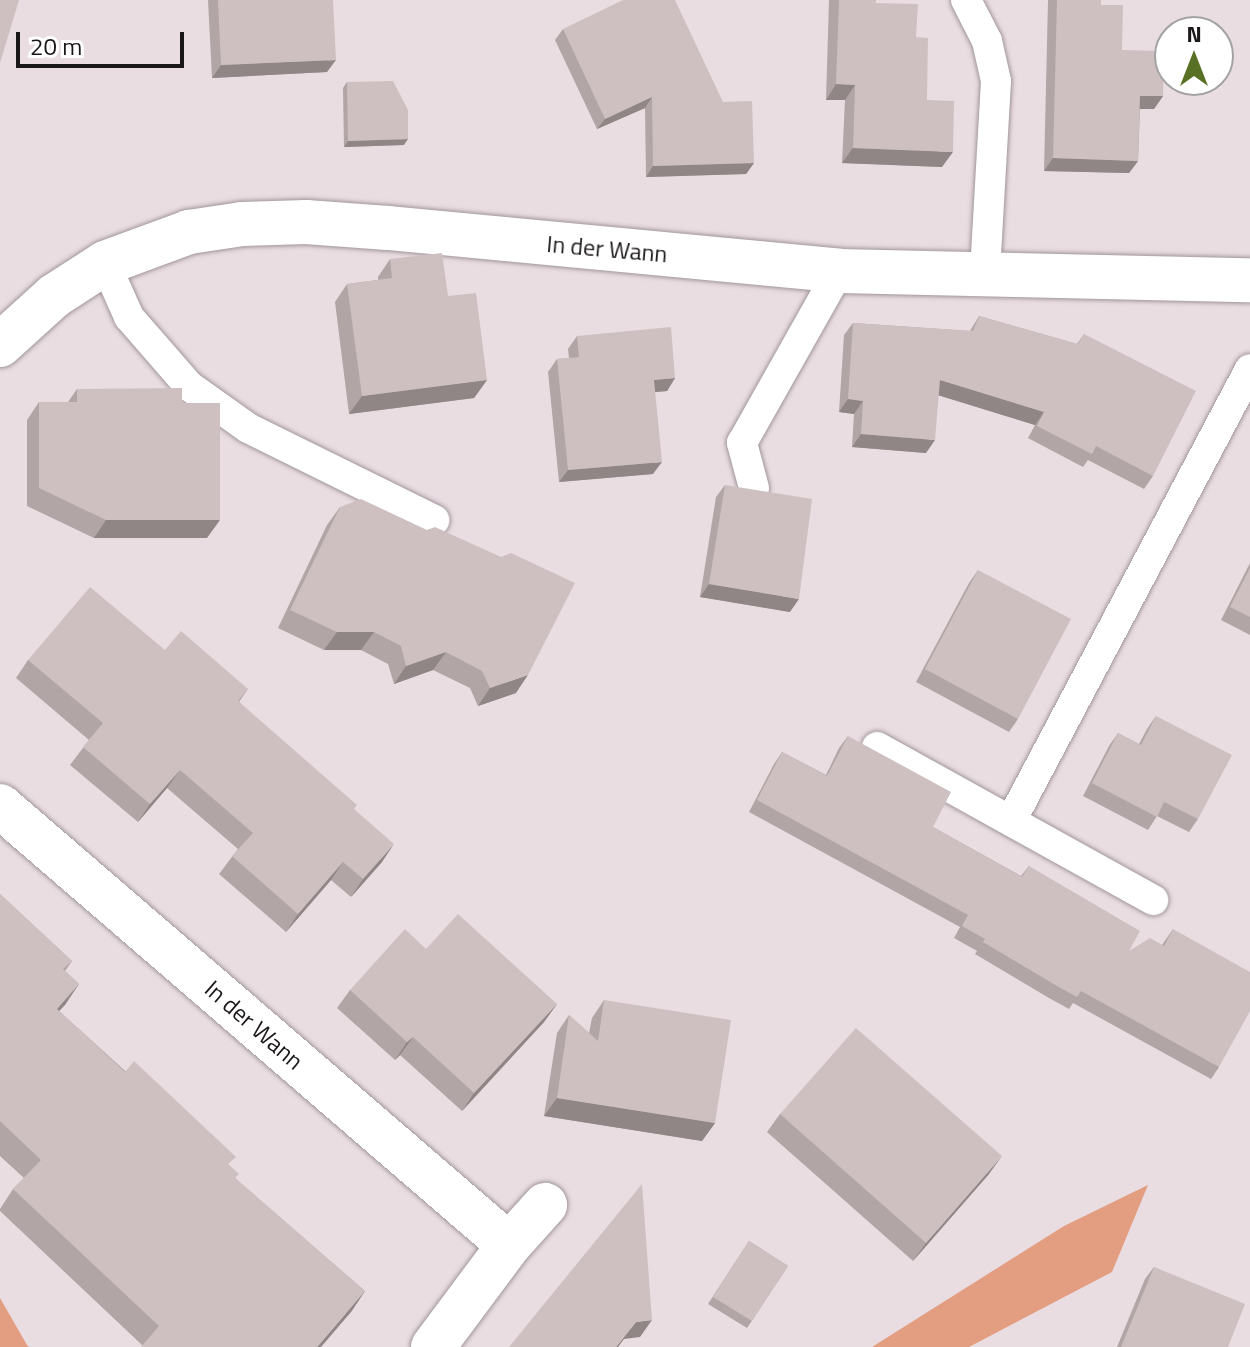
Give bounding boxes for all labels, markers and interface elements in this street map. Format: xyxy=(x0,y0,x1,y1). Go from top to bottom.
scale bar xyxy=(20,16,188,66)
north arrow xyxy=(1154,16,1234,96)
text: N xyxy=(1186,17,1202,51)
text: 20 m xyxy=(30,28,82,64)
street label: In der Wann xyxy=(545,229,669,269)
street label: In der Wann xyxy=(199,974,309,1076)

